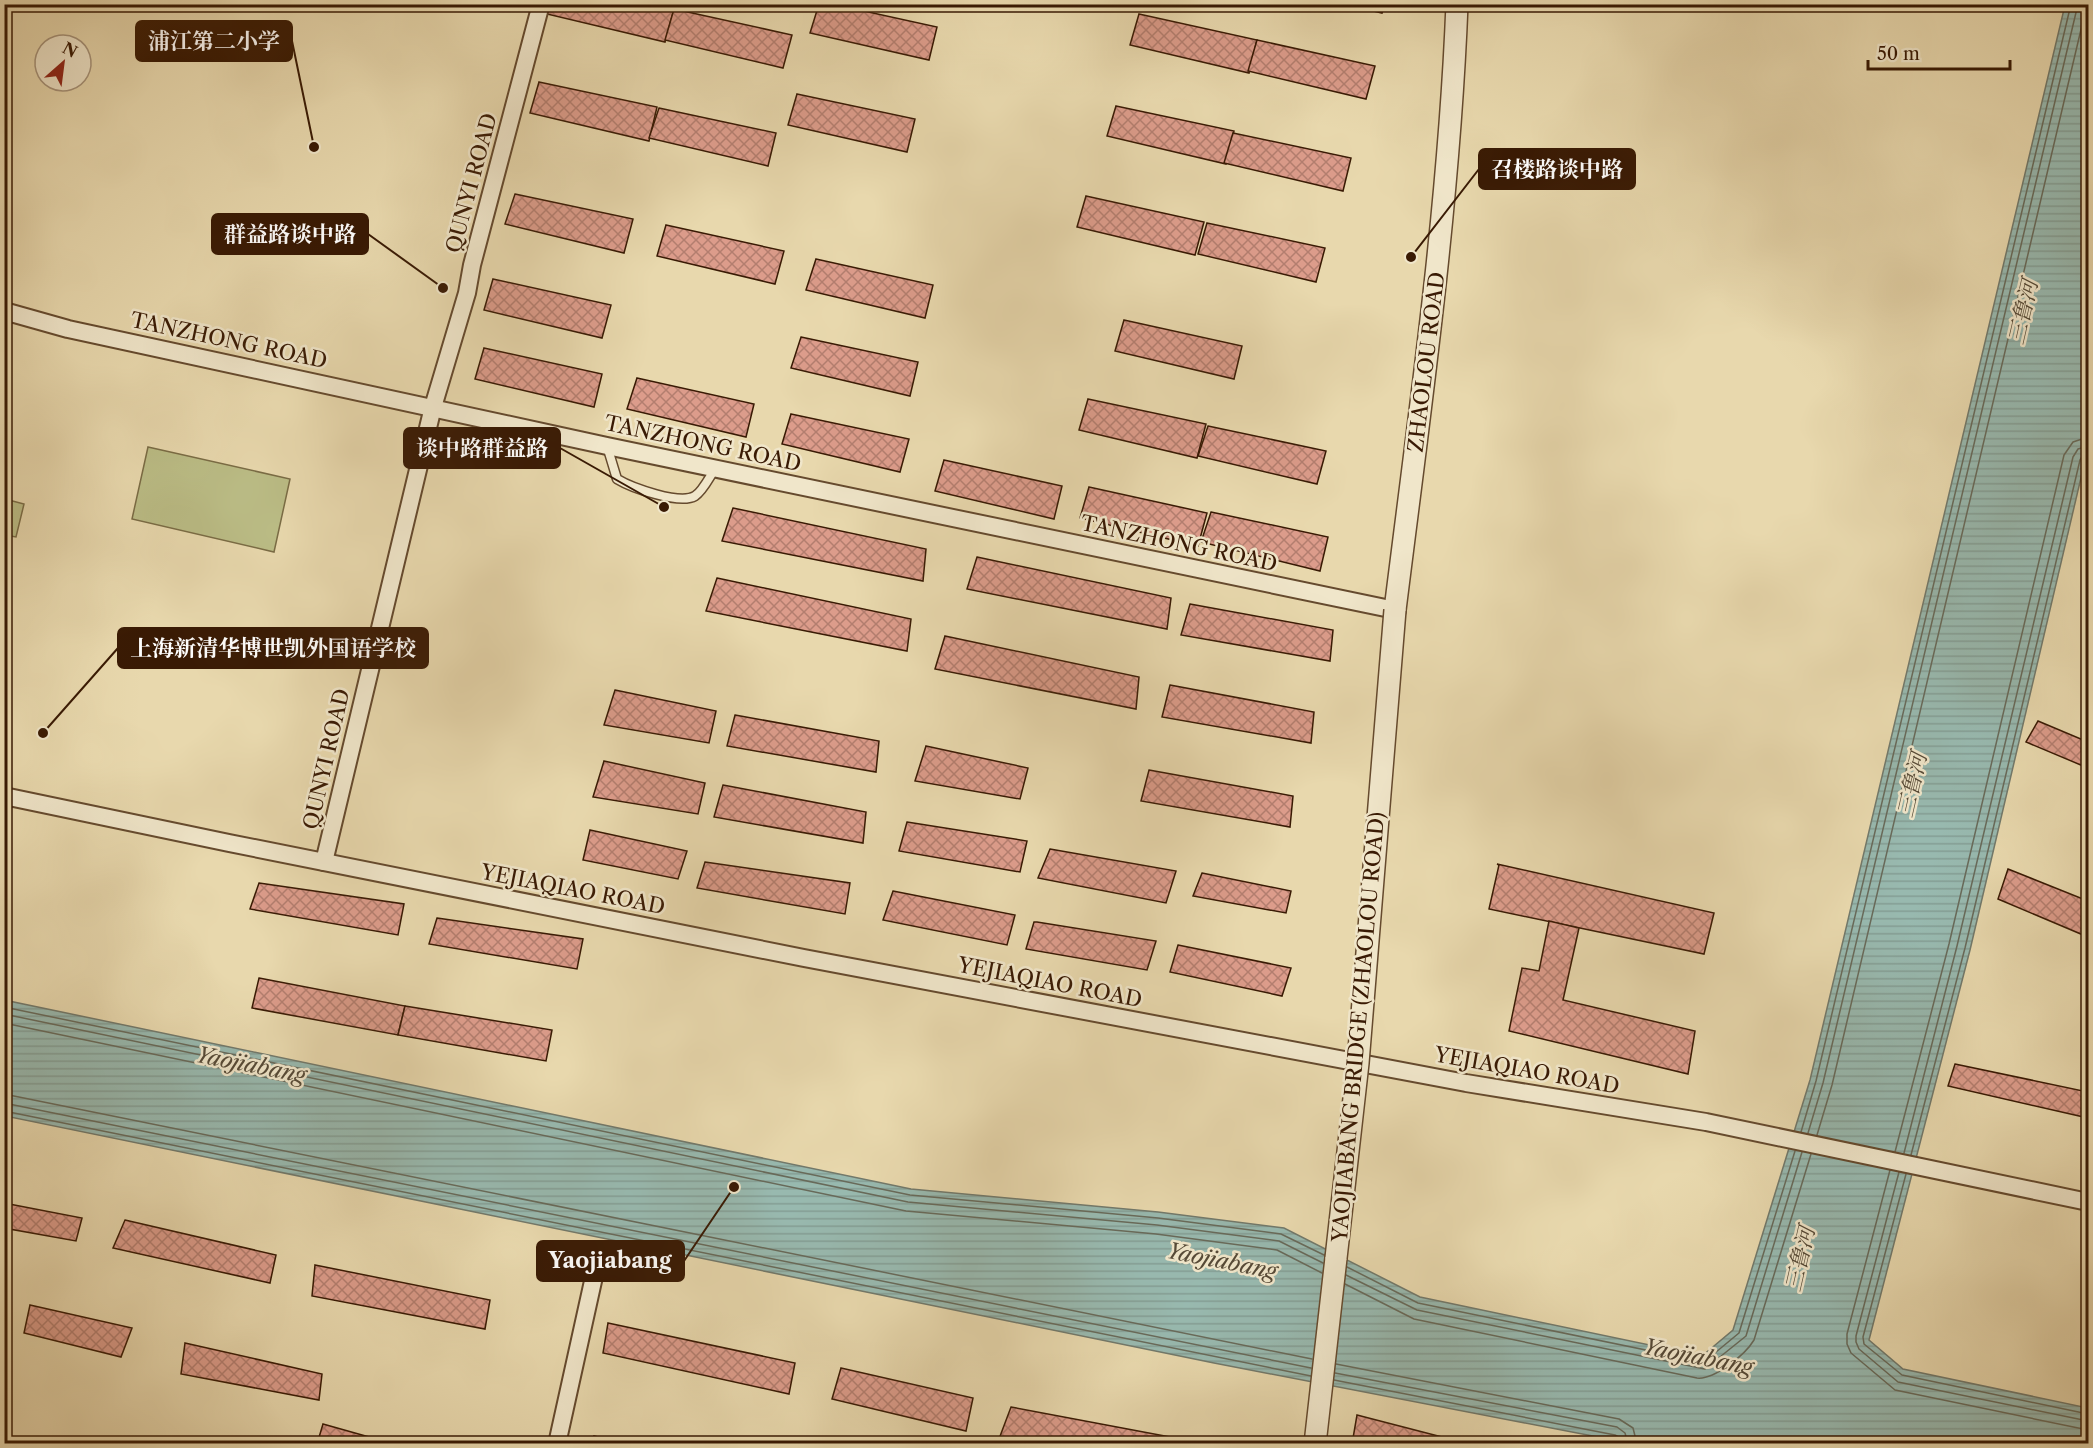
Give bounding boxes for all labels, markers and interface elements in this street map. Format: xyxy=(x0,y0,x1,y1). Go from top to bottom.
callout: 浦江第二小学 xyxy=(136,21,292,61)
text: 浦江第二小学 xyxy=(148,28,280,55)
north arrow xyxy=(33,33,93,93)
scale bar xyxy=(1868,33,2010,71)
text: N xyxy=(59,38,81,62)
text: 50 m xyxy=(1877,43,1920,65)
street label: QUNYI ROAD xyxy=(440,110,502,256)
callout: 召楼路谈中路 xyxy=(1479,149,1635,189)
text: 召楼路谈中路 xyxy=(1491,156,1623,183)
callout: 群益路谈中路 xyxy=(212,214,368,254)
text: 群益路谈中路 xyxy=(224,221,356,248)
street label: ZHAOLOU ROAD xyxy=(1403,270,1449,454)
water label: 三鲁河 xyxy=(2002,273,2044,347)
street label: TANZHONG ROAD xyxy=(128,307,330,373)
street label: TANZHONG ROAD xyxy=(602,410,804,476)
callout: 谈中路群益路 xyxy=(404,428,560,468)
text: 谈中路群益路 xyxy=(416,435,548,462)
street label: TANZHONG ROAD xyxy=(1078,510,1280,576)
callout: 上海新清华博世凯外国语学校 xyxy=(118,628,428,668)
text: 上海新清华博世凯外国语学校 xyxy=(130,635,416,662)
street label: QUNYI ROAD xyxy=(298,686,354,832)
water label: 三鲁河 xyxy=(1891,746,1933,820)
street label: YAOJIABANG BRIDGE (ZHAOLOU ROAD) xyxy=(1327,811,1389,1244)
street label: YEJIAQIAO ROAD xyxy=(478,859,667,919)
street label: YEJIAQIAO ROAD xyxy=(955,952,1144,1012)
water label: Yaojiabang xyxy=(194,1041,310,1089)
street label: YEJIAQIAO ROAD xyxy=(1432,1041,1621,1099)
water label: 三鲁河 xyxy=(1779,1220,1821,1294)
water label: Yaojiabang xyxy=(1165,1237,1281,1285)
callout: Yaojiabang xyxy=(537,1241,684,1281)
text: Yaojiabang xyxy=(547,1247,673,1274)
water label: Yaojiabang xyxy=(1641,1333,1757,1381)

